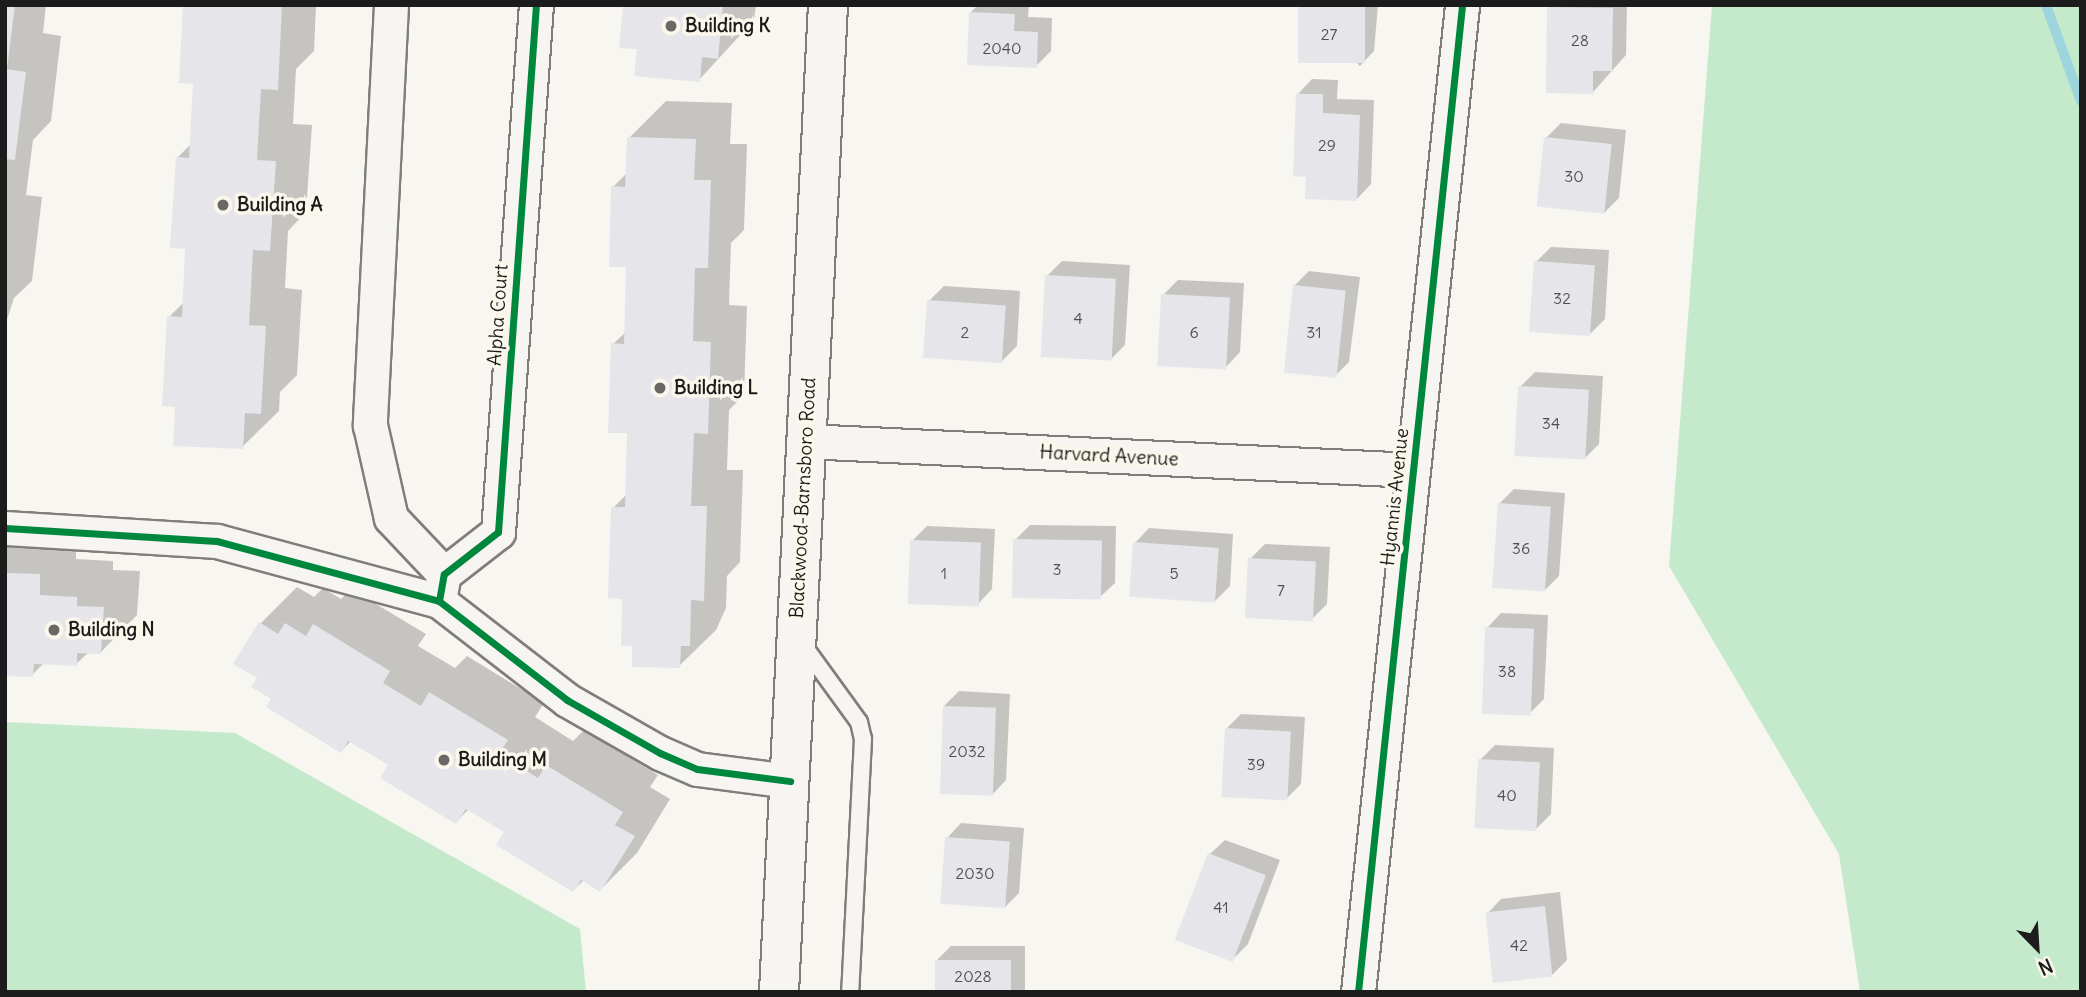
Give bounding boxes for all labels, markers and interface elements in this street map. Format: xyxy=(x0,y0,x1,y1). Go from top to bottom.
place label: Building K xyxy=(685,15,770,37)
marker: Building K xyxy=(663,18,679,34)
house number: 27 xyxy=(1321,24,1337,44)
house number: 28 xyxy=(1571,30,1589,50)
house number: 2040 xyxy=(982,38,1022,58)
house number: 29 xyxy=(1318,135,1336,155)
house number: 30 xyxy=(1564,166,1584,186)
place label: Building A xyxy=(237,194,323,216)
marker: Building A xyxy=(215,197,231,213)
street label: Alpha Court xyxy=(483,263,513,367)
house number: 32 xyxy=(1553,288,1571,308)
house number: 4 xyxy=(1073,308,1083,328)
house number: 2 xyxy=(961,322,969,342)
house number: 6 xyxy=(1189,322,1199,342)
house number: 31 xyxy=(1306,322,1322,342)
place label: Building L xyxy=(674,377,758,399)
street label: Blackwood-Barnsboro Road xyxy=(785,377,821,619)
marker: Building L xyxy=(652,380,668,396)
house number: 34 xyxy=(1542,413,1560,433)
street label: Hyannis Avenue xyxy=(1376,427,1414,567)
street label: Harvard Avenue xyxy=(1039,441,1179,471)
house number: 36 xyxy=(1512,538,1530,558)
house number: 3 xyxy=(1052,559,1062,579)
house number: 1 xyxy=(941,563,947,583)
house number: 5 xyxy=(1169,563,1179,583)
house number: 7 xyxy=(1277,580,1285,600)
place label: Building N xyxy=(68,619,155,641)
marker: Building N xyxy=(46,622,62,638)
house number: 38 xyxy=(1498,661,1516,681)
house number: 2032 xyxy=(948,741,986,761)
place label: Building M xyxy=(458,749,547,771)
marker: Building M xyxy=(436,752,452,768)
house number: 39 xyxy=(1247,754,1265,774)
house number: 40 xyxy=(1497,785,1517,805)
house number: 2030 xyxy=(956,863,994,883)
house number: 41 xyxy=(1213,897,1229,917)
north arrow xyxy=(2002,913,2072,983)
house number: 42 xyxy=(1510,935,1528,955)
text: N xyxy=(2035,954,2056,981)
house number: 2028 xyxy=(954,966,992,986)

